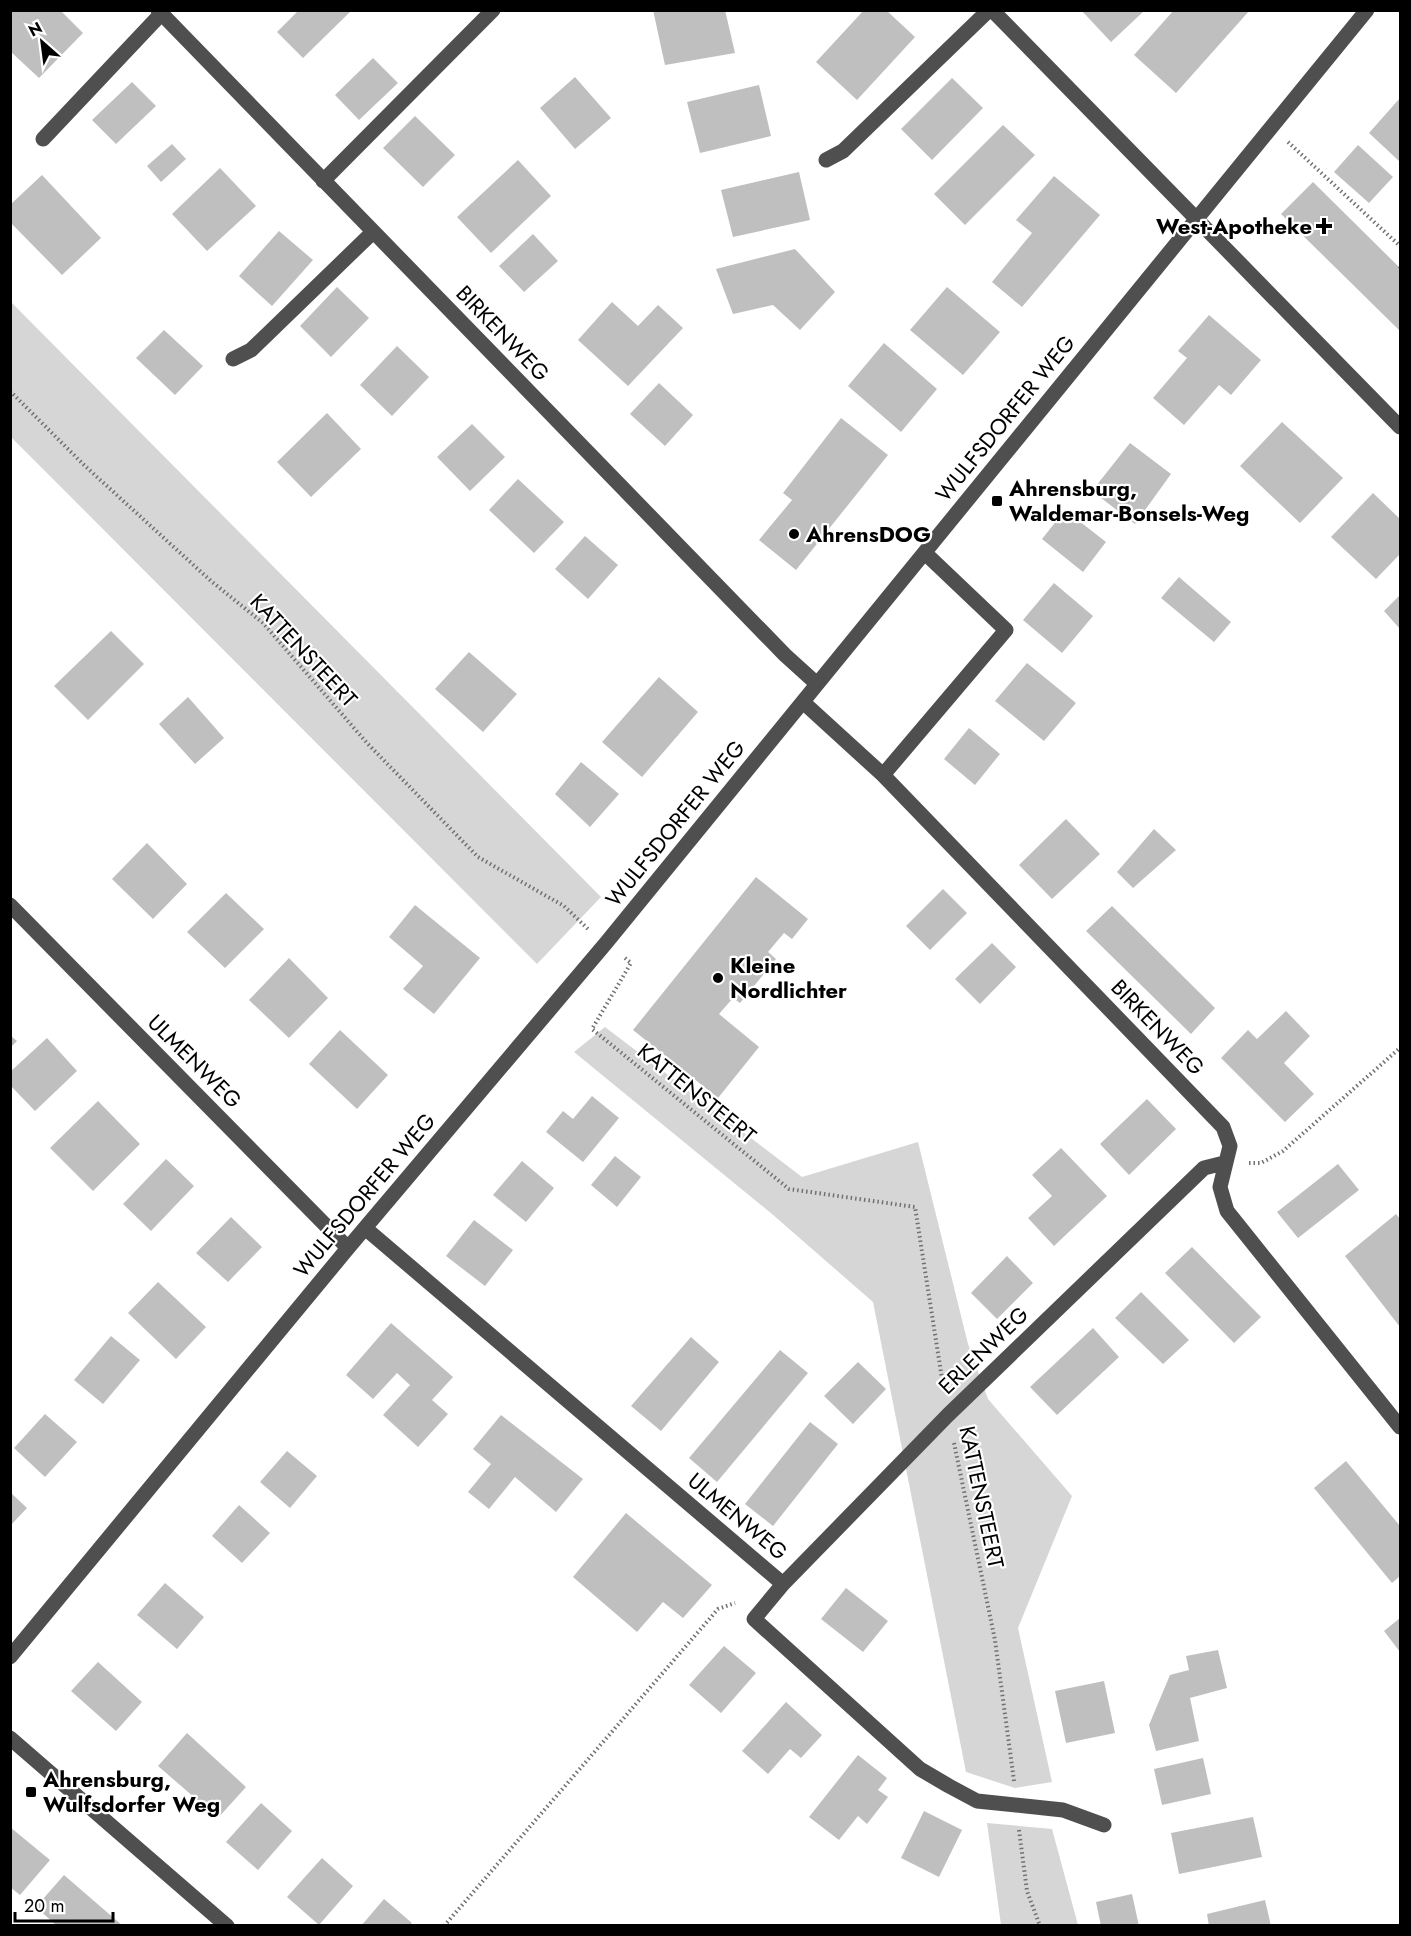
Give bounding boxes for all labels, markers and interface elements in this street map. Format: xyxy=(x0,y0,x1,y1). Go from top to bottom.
north arrow xyxy=(12,12,72,72)
text: N xyxy=(24,16,46,42)
place label: West-Apotheke xyxy=(1156,210,1312,242)
marker: West-Apotheke xyxy=(1317,219,1331,233)
street label: BIRKENWEG xyxy=(449,278,557,388)
street label: WULFSDORFER WEG xyxy=(928,328,1082,508)
place label: Ahrensburg, Waldemar-Bonsels-Weg xyxy=(1008,472,1249,529)
marker: Ahrensburg, Waldemar-Bonsels-Weg xyxy=(990,494,1004,508)
place label: AhrensDOG xyxy=(805,518,931,550)
marker: AhrensDOG xyxy=(787,527,801,541)
street label: KATTENSTEERT xyxy=(243,586,366,714)
street label: WULFSDORFER WEG xyxy=(598,733,752,913)
place label: Kleine Nordlichter xyxy=(730,949,847,1006)
marker: Kleine Nordlichter xyxy=(711,971,725,985)
street label: BIRKENWEG xyxy=(1104,972,1212,1082)
street label: ULMENWEG xyxy=(141,1007,249,1115)
street label: KATTENSTEERT xyxy=(631,1035,764,1151)
street label: WULFSDORFER WEG xyxy=(285,1106,443,1284)
street label: ERLENWEG xyxy=(931,1299,1035,1401)
street label: KATTENSTEERT xyxy=(951,1423,1013,1572)
street label: ULMENWEG xyxy=(681,1465,795,1567)
place label: Ahrensburg, Wulfsdorfer Weg xyxy=(42,1763,220,1820)
marker: Ahrensburg, Wulfsdorfer Weg xyxy=(24,1785,38,1799)
scale bar xyxy=(15,1885,112,1923)
text: 20 m xyxy=(24,1893,64,1919)

